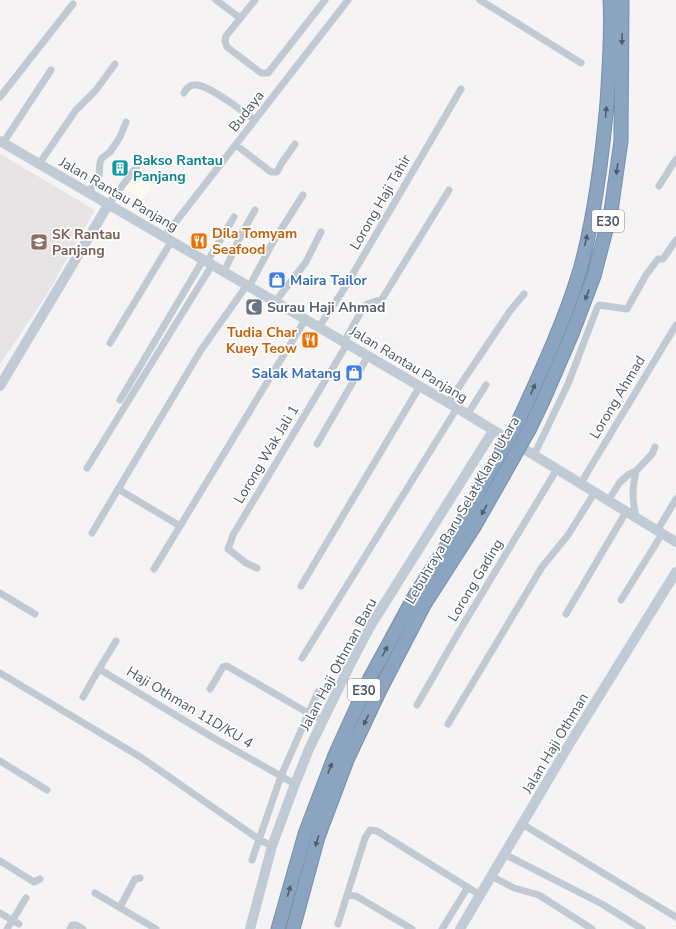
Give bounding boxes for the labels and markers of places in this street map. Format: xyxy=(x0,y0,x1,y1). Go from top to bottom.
place label: Bakso Rantau Panjang xyxy=(133,151,223,186)
building icon: Bakso Rantau Panjang xyxy=(110,158,130,178)
place label: Dila Tomyam Seafood xyxy=(212,224,297,259)
place label: SK Rantau Panjang xyxy=(52,225,120,260)
restaurant icon: Dila Tomyam Seafood xyxy=(189,231,209,251)
school or university icon: SK Rantau Panjang xyxy=(29,232,49,252)
shop icon: Maira Tailor xyxy=(267,270,287,290)
place label: Maira Tailor xyxy=(290,271,368,290)
mosque icon: Surau Haji Ahmad xyxy=(244,297,264,317)
place label: Surau Haji Ahmad xyxy=(267,298,385,317)
place label: Tudia Char Kuey Teow xyxy=(226,323,298,358)
restaurant icon: Tudia Char Kuey Teow xyxy=(300,330,320,350)
shop icon: Salak Matang xyxy=(344,363,364,383)
place label: Salak Matang xyxy=(252,364,341,383)

